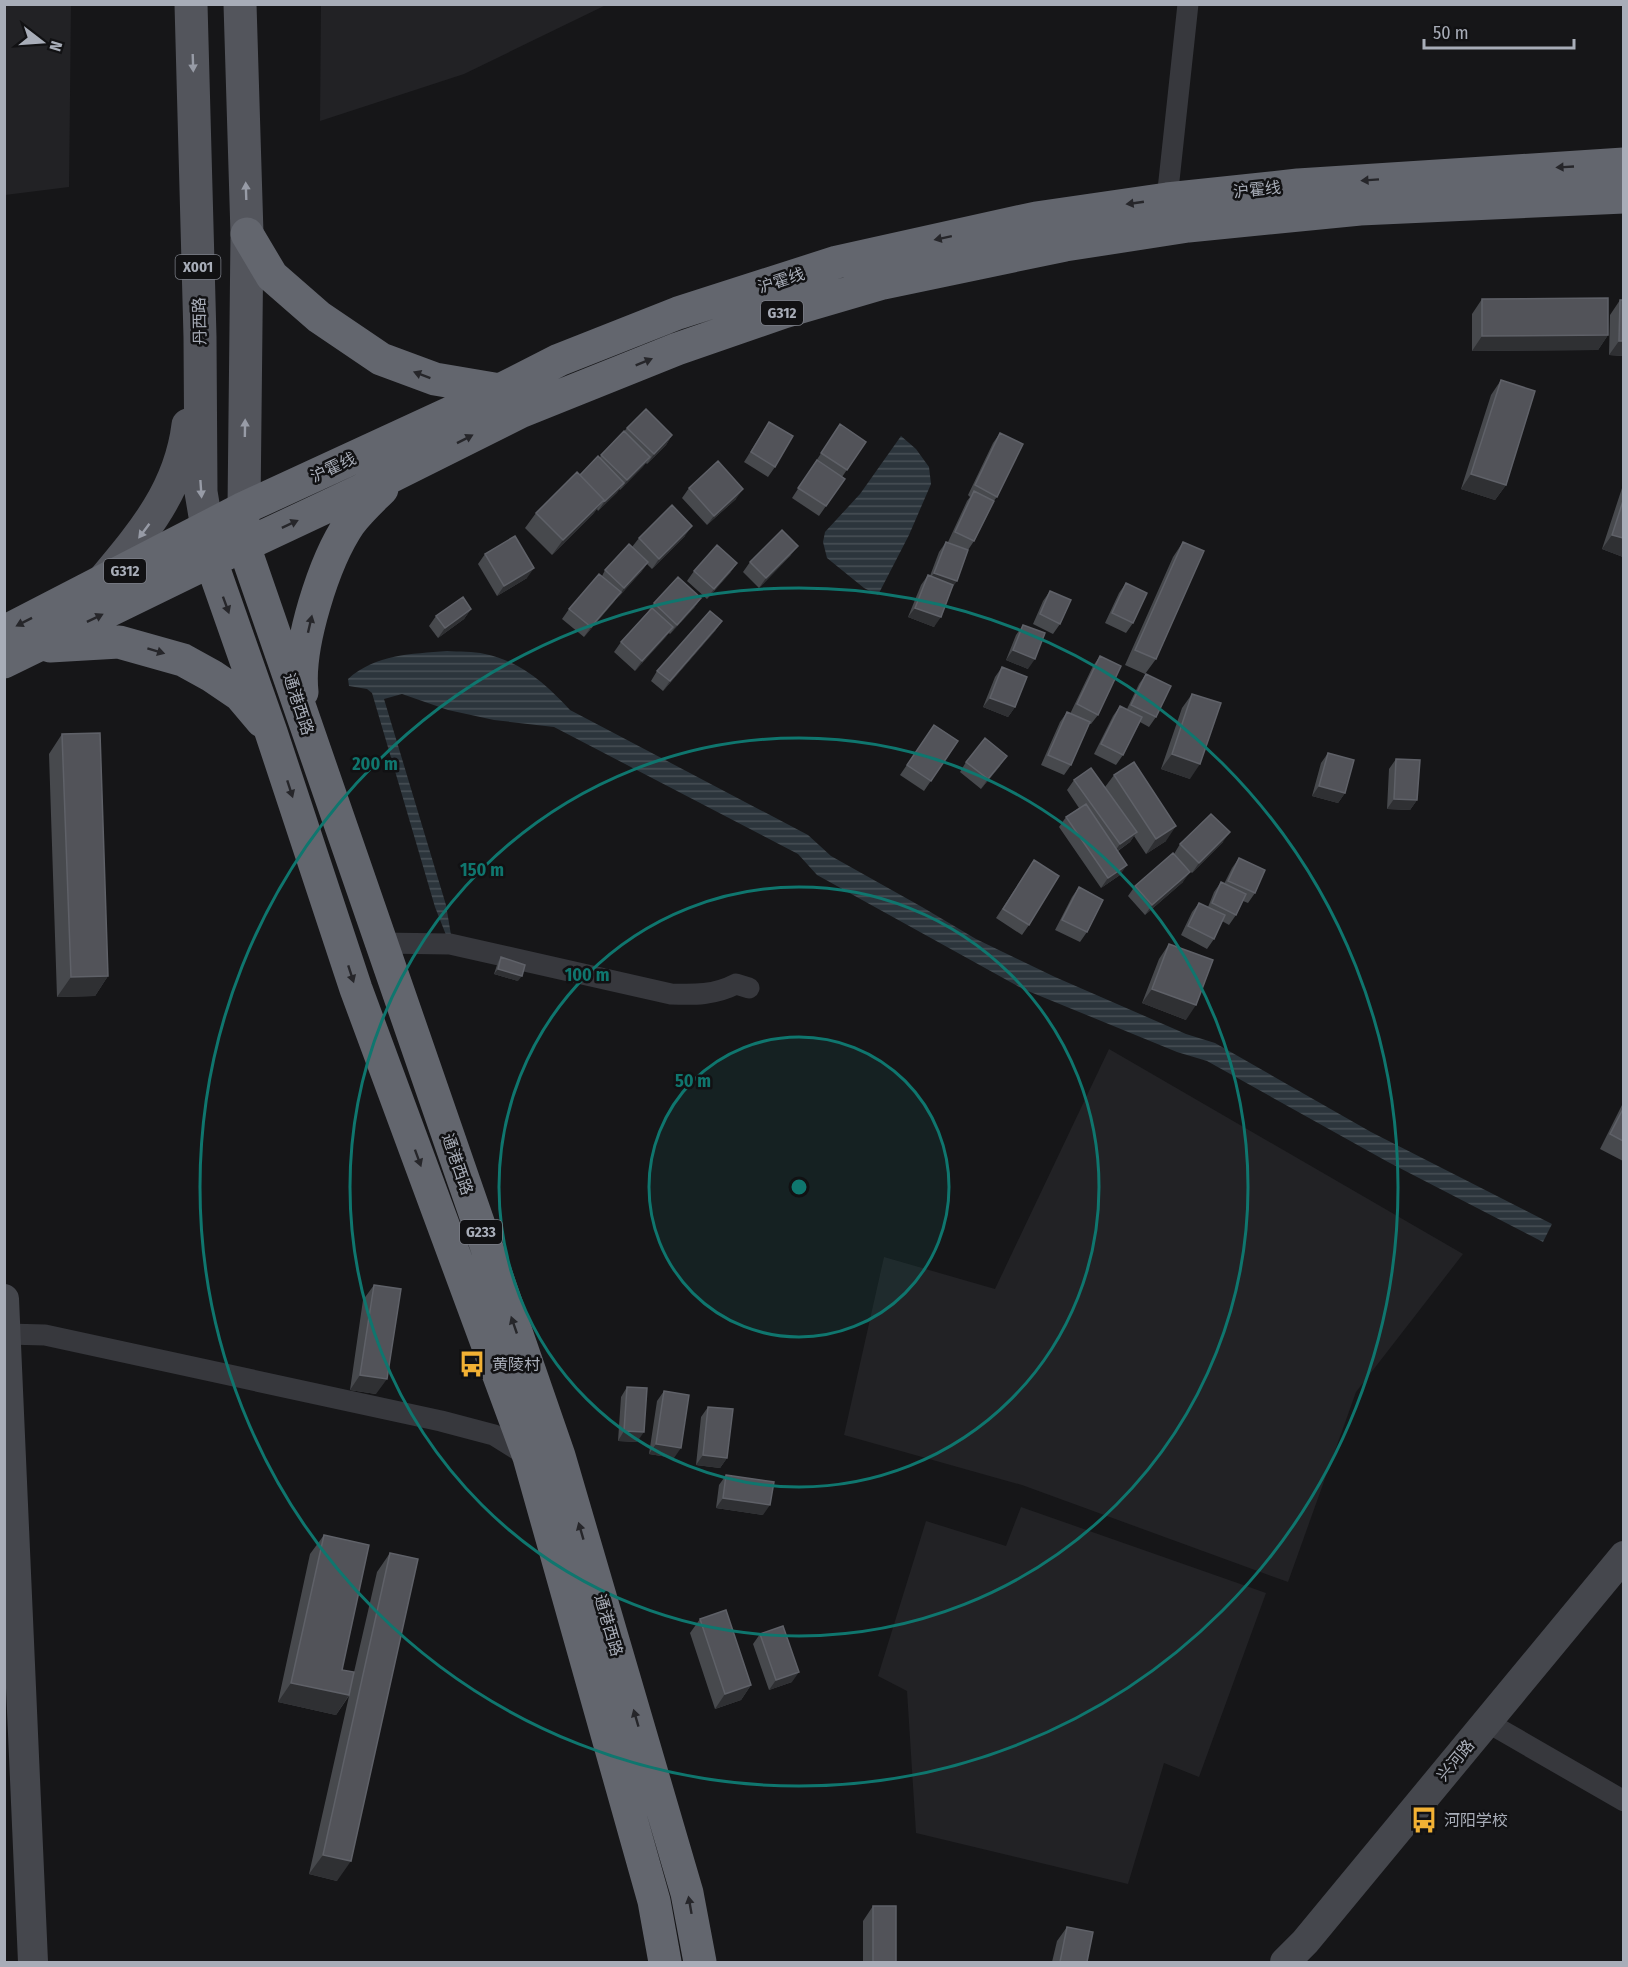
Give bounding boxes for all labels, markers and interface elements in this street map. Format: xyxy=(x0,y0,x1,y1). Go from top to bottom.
north arrow xyxy=(12,12,72,72)
scale bar xyxy=(1424,12,1574,50)
text: 50 m xyxy=(1433,22,1469,44)
text: N xyxy=(45,39,66,54)
one-way arrow xyxy=(189,53,198,72)
one-way arrow xyxy=(1556,163,1575,172)
one-way arrow xyxy=(1361,175,1380,184)
street label: 沪霍线 xyxy=(1232,178,1282,201)
one-way arrow xyxy=(241,182,250,201)
one-way arrow xyxy=(1125,199,1144,208)
one-way arrow xyxy=(933,234,952,243)
road number: X001 xyxy=(176,255,220,279)
street label: 沪霍线 xyxy=(755,264,807,297)
street label: 丹西路 xyxy=(190,297,209,345)
road number: G312 xyxy=(761,301,803,325)
one-way arrow xyxy=(635,357,653,366)
one-way arrow xyxy=(413,369,431,379)
one-way arrow xyxy=(240,419,250,438)
one-way arrow xyxy=(456,435,474,445)
street label: 沪霍线 xyxy=(307,449,359,486)
one-way arrow xyxy=(197,479,206,498)
one-way arrow xyxy=(281,520,298,529)
one-way arrow xyxy=(138,522,150,538)
road number: G312 xyxy=(104,559,146,583)
one-way arrow xyxy=(222,596,232,614)
one-way arrow xyxy=(86,613,103,623)
one-way arrow xyxy=(306,614,315,633)
one-way arrow xyxy=(15,617,32,627)
one-way arrow xyxy=(147,647,165,657)
street label: 通港西路 xyxy=(280,671,317,738)
text: 200 m xyxy=(351,753,398,775)
one-way arrow xyxy=(286,780,295,798)
text: 150 m xyxy=(460,859,504,881)
text: 100 m xyxy=(565,964,609,986)
one-way arrow xyxy=(347,966,357,984)
text: 50 m xyxy=(675,1070,711,1092)
street label: 通港西路 xyxy=(438,1131,477,1198)
one-way arrow xyxy=(414,1149,424,1167)
centre of rings xyxy=(789,1177,809,1197)
road number: G233 xyxy=(460,1220,502,1244)
one-way arrow xyxy=(508,1316,518,1334)
bus stop icon: 黄陵村 xyxy=(457,1349,487,1379)
place label: 黄陵村 xyxy=(492,1355,540,1374)
one-way arrow xyxy=(576,1521,585,1539)
street label: 通港西路 xyxy=(591,1592,626,1659)
one-way arrow xyxy=(631,1709,640,1727)
street label: 兴河路 xyxy=(1433,1736,1478,1785)
bus stop icon: 河阳学校 xyxy=(1409,1805,1439,1835)
place label: 河阳学校 xyxy=(1444,1811,1508,1830)
one-way arrow xyxy=(685,1895,694,1914)

